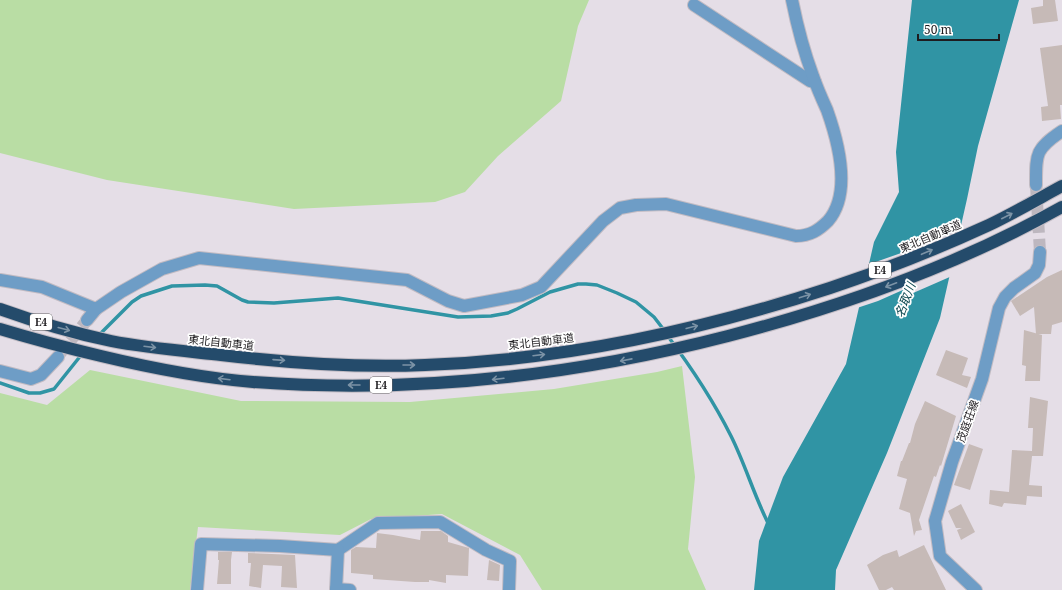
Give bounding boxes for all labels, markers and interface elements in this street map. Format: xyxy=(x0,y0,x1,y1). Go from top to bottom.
scale bar xyxy=(918,16,999,42)
text: 50 m xyxy=(924,21,952,38)
one-way arrow xyxy=(1001,211,1013,219)
street label: 東北自動車道 xyxy=(897,216,963,256)
one-way arrow xyxy=(921,248,933,255)
road number: E4 xyxy=(869,262,891,278)
water label: 名取川 xyxy=(891,278,920,320)
one-way arrow xyxy=(885,281,897,289)
one-way arrow xyxy=(798,292,811,299)
road number: E4 xyxy=(30,314,52,330)
one-way arrow xyxy=(685,323,698,330)
one-way arrow xyxy=(57,325,70,333)
street label: 東北自動車道 xyxy=(507,330,575,352)
street label: 東北自動車道 xyxy=(187,331,255,353)
one-way arrow xyxy=(143,343,156,351)
one-way arrow xyxy=(532,351,545,359)
one-way arrow xyxy=(620,356,633,364)
one-way arrow xyxy=(272,357,285,364)
one-way arrow xyxy=(402,361,415,369)
one-way arrow xyxy=(218,375,231,383)
one-way arrow xyxy=(491,375,504,383)
road number: E4 xyxy=(370,377,392,393)
one-way arrow xyxy=(348,381,361,389)
street label: 茂庭荘線 xyxy=(952,398,982,444)

